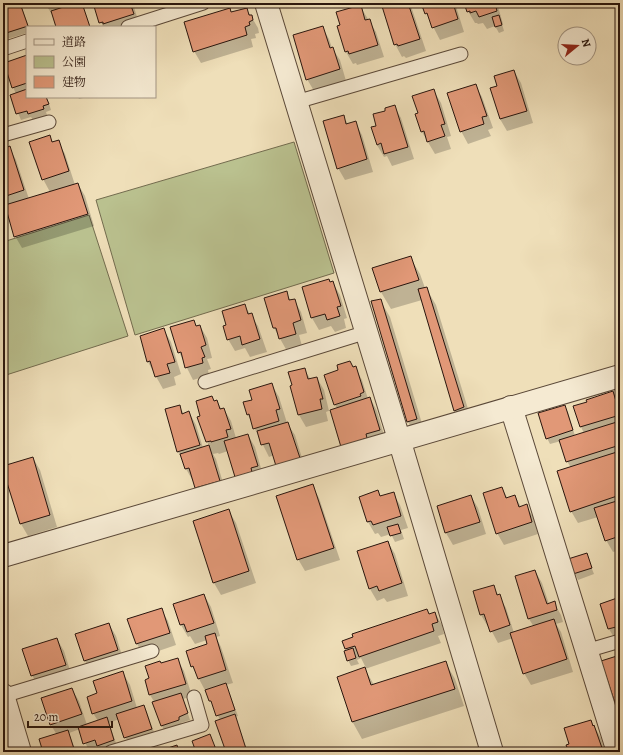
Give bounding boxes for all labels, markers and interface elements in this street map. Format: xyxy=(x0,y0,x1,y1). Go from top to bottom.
legend xyxy=(26,26,156,98)
north arrow xyxy=(557,26,597,66)
text: 道路 xyxy=(62,34,86,50)
text: N xyxy=(578,37,594,49)
text: 公園 xyxy=(62,54,86,70)
text: 建物 xyxy=(62,74,86,90)
scale bar xyxy=(28,703,112,729)
text: 20 m xyxy=(34,709,58,725)

